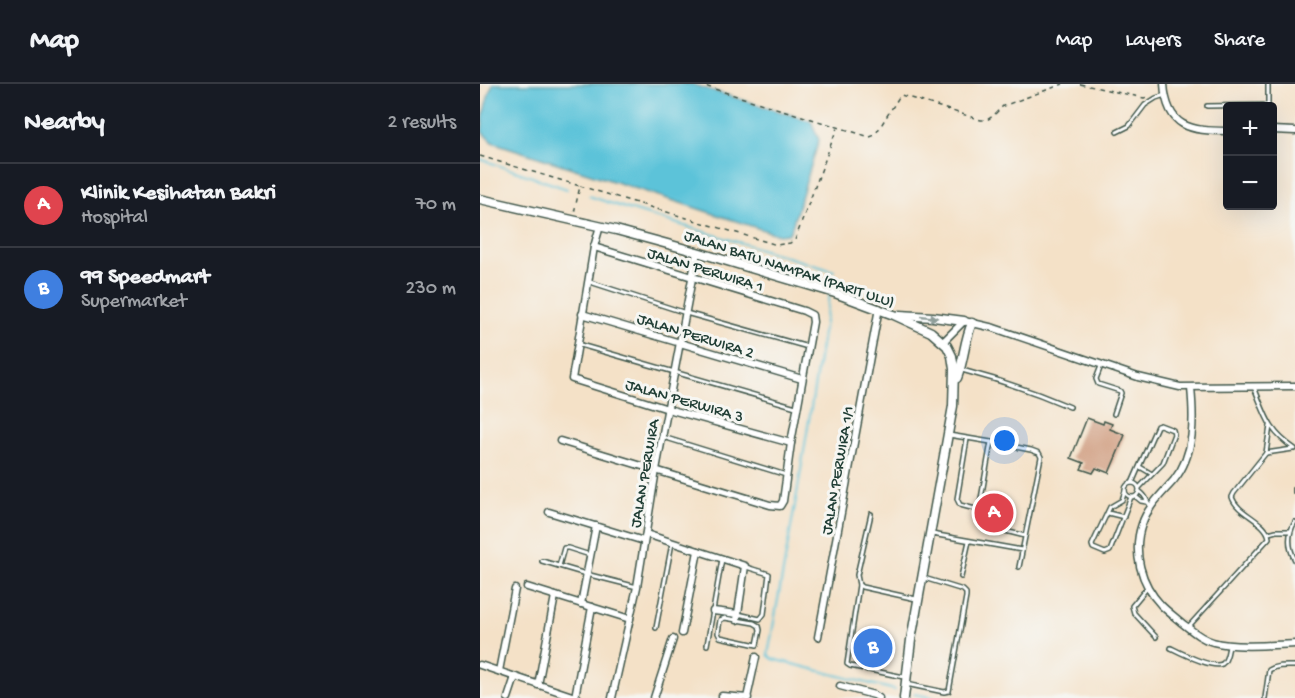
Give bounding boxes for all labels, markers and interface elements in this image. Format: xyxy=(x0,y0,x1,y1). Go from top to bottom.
text: Map xyxy=(30,25,79,58)
text: Map xyxy=(1056,29,1092,54)
text: Layers xyxy=(1125,29,1181,54)
text: Share xyxy=(1214,29,1265,54)
map controls xyxy=(1223,102,1277,210)
button: + xyxy=(1223,102,1277,156)
text: Nearby xyxy=(24,108,105,139)
text: 2 results xyxy=(387,112,456,135)
button: − xyxy=(1223,156,1277,210)
text: Klinik Kesihatan Bakri xyxy=(81,181,276,207)
text: A xyxy=(38,194,49,217)
text: 70 m xyxy=(415,194,456,217)
text: Hospital xyxy=(81,207,148,230)
street label: JALAN BATU NAMPAK (PARIT ULU) xyxy=(681,227,896,313)
street label: JALAN PERWIRA 1 xyxy=(645,245,765,298)
text: 99 Speedmart xyxy=(81,265,210,291)
text: B xyxy=(38,278,49,301)
text: 230 m xyxy=(406,278,456,301)
text: Supermarket xyxy=(81,291,187,314)
street label: JALAN PERWIRA 2 xyxy=(634,310,756,364)
one-way arrow xyxy=(919,312,938,322)
street label: JALAN PERWIRA 3 xyxy=(623,376,745,428)
street label: JALAN PERWIRA 1/1 xyxy=(819,405,860,536)
street label: JALAN PERWIRA xyxy=(628,416,666,529)
your location xyxy=(990,426,1019,455)
pin: A xyxy=(974,490,1014,536)
pin: B xyxy=(854,626,892,670)

